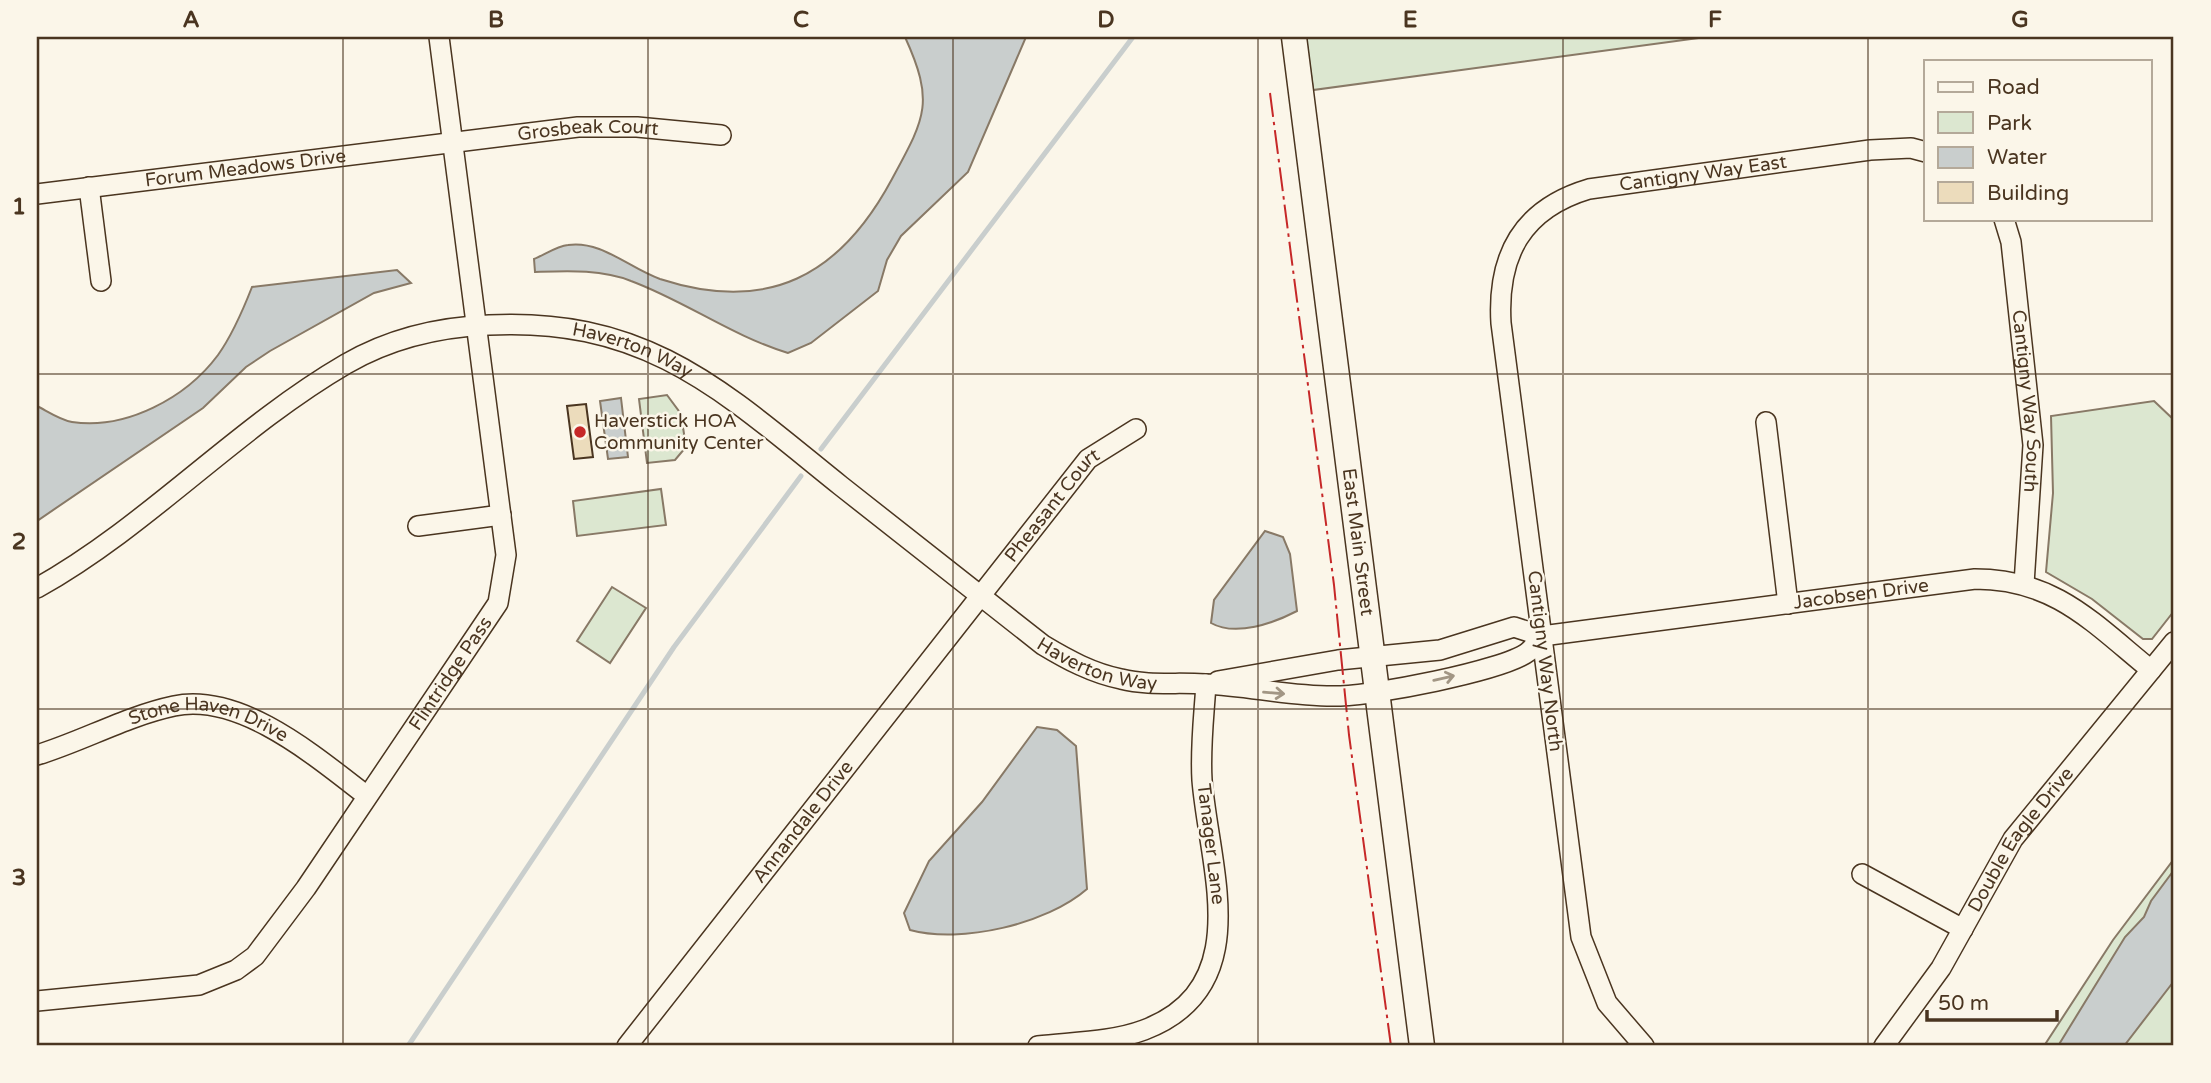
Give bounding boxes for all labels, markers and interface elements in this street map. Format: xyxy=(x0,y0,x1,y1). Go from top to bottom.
text: A xyxy=(182,6,200,34)
text: B xyxy=(488,6,504,34)
text: C xyxy=(793,6,809,34)
text: D xyxy=(1097,6,1115,34)
text: E xyxy=(1403,6,1417,34)
text: F xyxy=(1708,6,1722,34)
text: G xyxy=(2011,6,2029,34)
legend xyxy=(1924,60,2152,220)
text: Road xyxy=(1987,75,2040,100)
text: Park xyxy=(1987,111,2032,136)
street label: Grosbeak Court xyxy=(516,116,660,145)
street label: Forum Meadows Drive xyxy=(144,145,347,192)
text: Water xyxy=(1987,145,2047,170)
street label: Cantigny Way East xyxy=(1618,151,1788,196)
text: Building xyxy=(1987,181,2069,206)
text: 1 xyxy=(12,193,26,221)
street label: Cantigny Way South xyxy=(2007,309,2045,493)
street label: Haverton Way xyxy=(571,318,697,383)
place label: Haverstick HOA Community Center xyxy=(594,410,764,454)
marker: Haverstick HOA Community Center xyxy=(572,424,588,440)
street label: Pheasant Court xyxy=(1000,444,1104,567)
street label: East Main Street xyxy=(1338,467,1378,617)
text: 2 xyxy=(12,528,26,556)
street label: Cantigny Way North xyxy=(1523,569,1567,753)
street label: Jacobsen Drive xyxy=(1792,574,1930,614)
street label: Flintridge Pass xyxy=(404,612,497,735)
street label: Haverton Way xyxy=(1033,633,1158,694)
one-way arrow xyxy=(1432,671,1455,685)
one-way arrow xyxy=(1262,687,1285,700)
street label: Stone Haven Drive xyxy=(126,693,292,746)
street label: Annandale Drive xyxy=(748,756,858,887)
street label: Double Eagle Drive xyxy=(1963,763,2078,916)
street label: Tanager Lane xyxy=(1193,782,1229,906)
text: 3 xyxy=(12,864,26,892)
scale bar xyxy=(1927,978,2057,1022)
text: 50 m xyxy=(1938,991,1989,1016)

